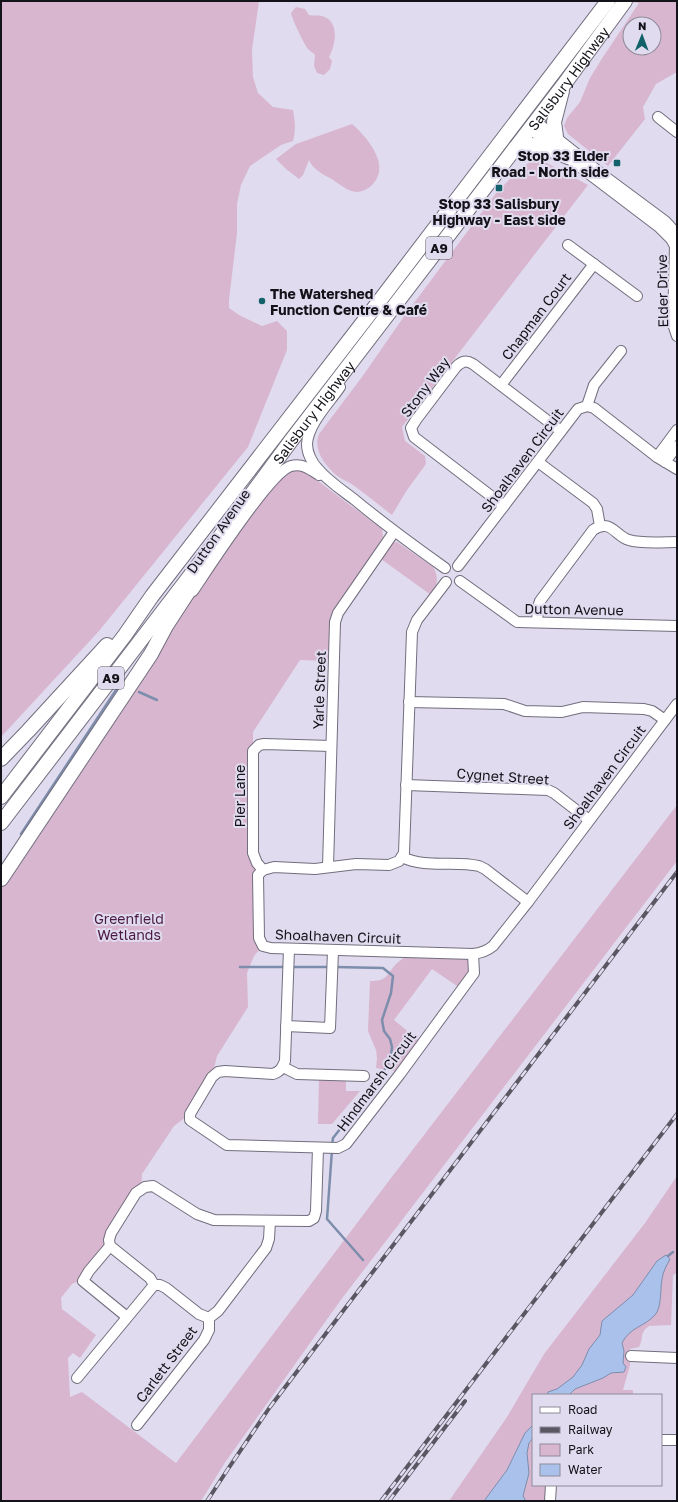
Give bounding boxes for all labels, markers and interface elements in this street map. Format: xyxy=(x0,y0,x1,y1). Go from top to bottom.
north arrow xyxy=(622,16,662,56)
text: N xyxy=(638,19,646,32)
street label: Salisbury Highway xyxy=(524,23,612,133)
place label: Stop 33 Elder Road - North side xyxy=(491,147,610,180)
marker: Stop 33 Elder Road - North side xyxy=(612,158,622,168)
marker: Stop 33 Salisbury Highway - East side xyxy=(494,183,504,193)
place label: Stop 33 Salisbury Highway - East side xyxy=(432,195,566,228)
road number: A9 xyxy=(426,237,452,259)
street label: Elder Drive xyxy=(653,254,671,328)
street label: Chapman Court xyxy=(498,269,574,363)
place label: The Watershed Function Centre & Café xyxy=(270,285,427,318)
marker: The Watershed Function Centre & Café xyxy=(257,296,267,306)
street label: Stony Way xyxy=(397,354,453,420)
street label: Salisbury Highway xyxy=(268,357,358,467)
street label: Shoalhaven Circuit xyxy=(477,404,567,516)
street label: Dutton Avenue xyxy=(183,485,253,577)
street label: Dutton Avenue xyxy=(524,600,624,618)
street label: Yarle Street xyxy=(309,650,329,730)
road number: A9 xyxy=(98,667,124,689)
street label: Shoalhaven Circuit xyxy=(559,721,649,833)
street label: Cygnet Street xyxy=(456,764,550,788)
street label: Pier Lane xyxy=(231,765,248,827)
park label: Greenfield Wetlands xyxy=(94,910,164,943)
street label: Shoalhaven Circuit xyxy=(275,925,401,947)
street label: Hindmarsh Circuit xyxy=(333,1028,419,1134)
street label: Carlett Street xyxy=(132,1322,200,1406)
legend xyxy=(532,1394,662,1486)
text: Road xyxy=(568,1402,597,1417)
text: Railway xyxy=(568,1422,613,1437)
text: Park xyxy=(568,1442,594,1457)
text: Water xyxy=(568,1462,602,1477)

